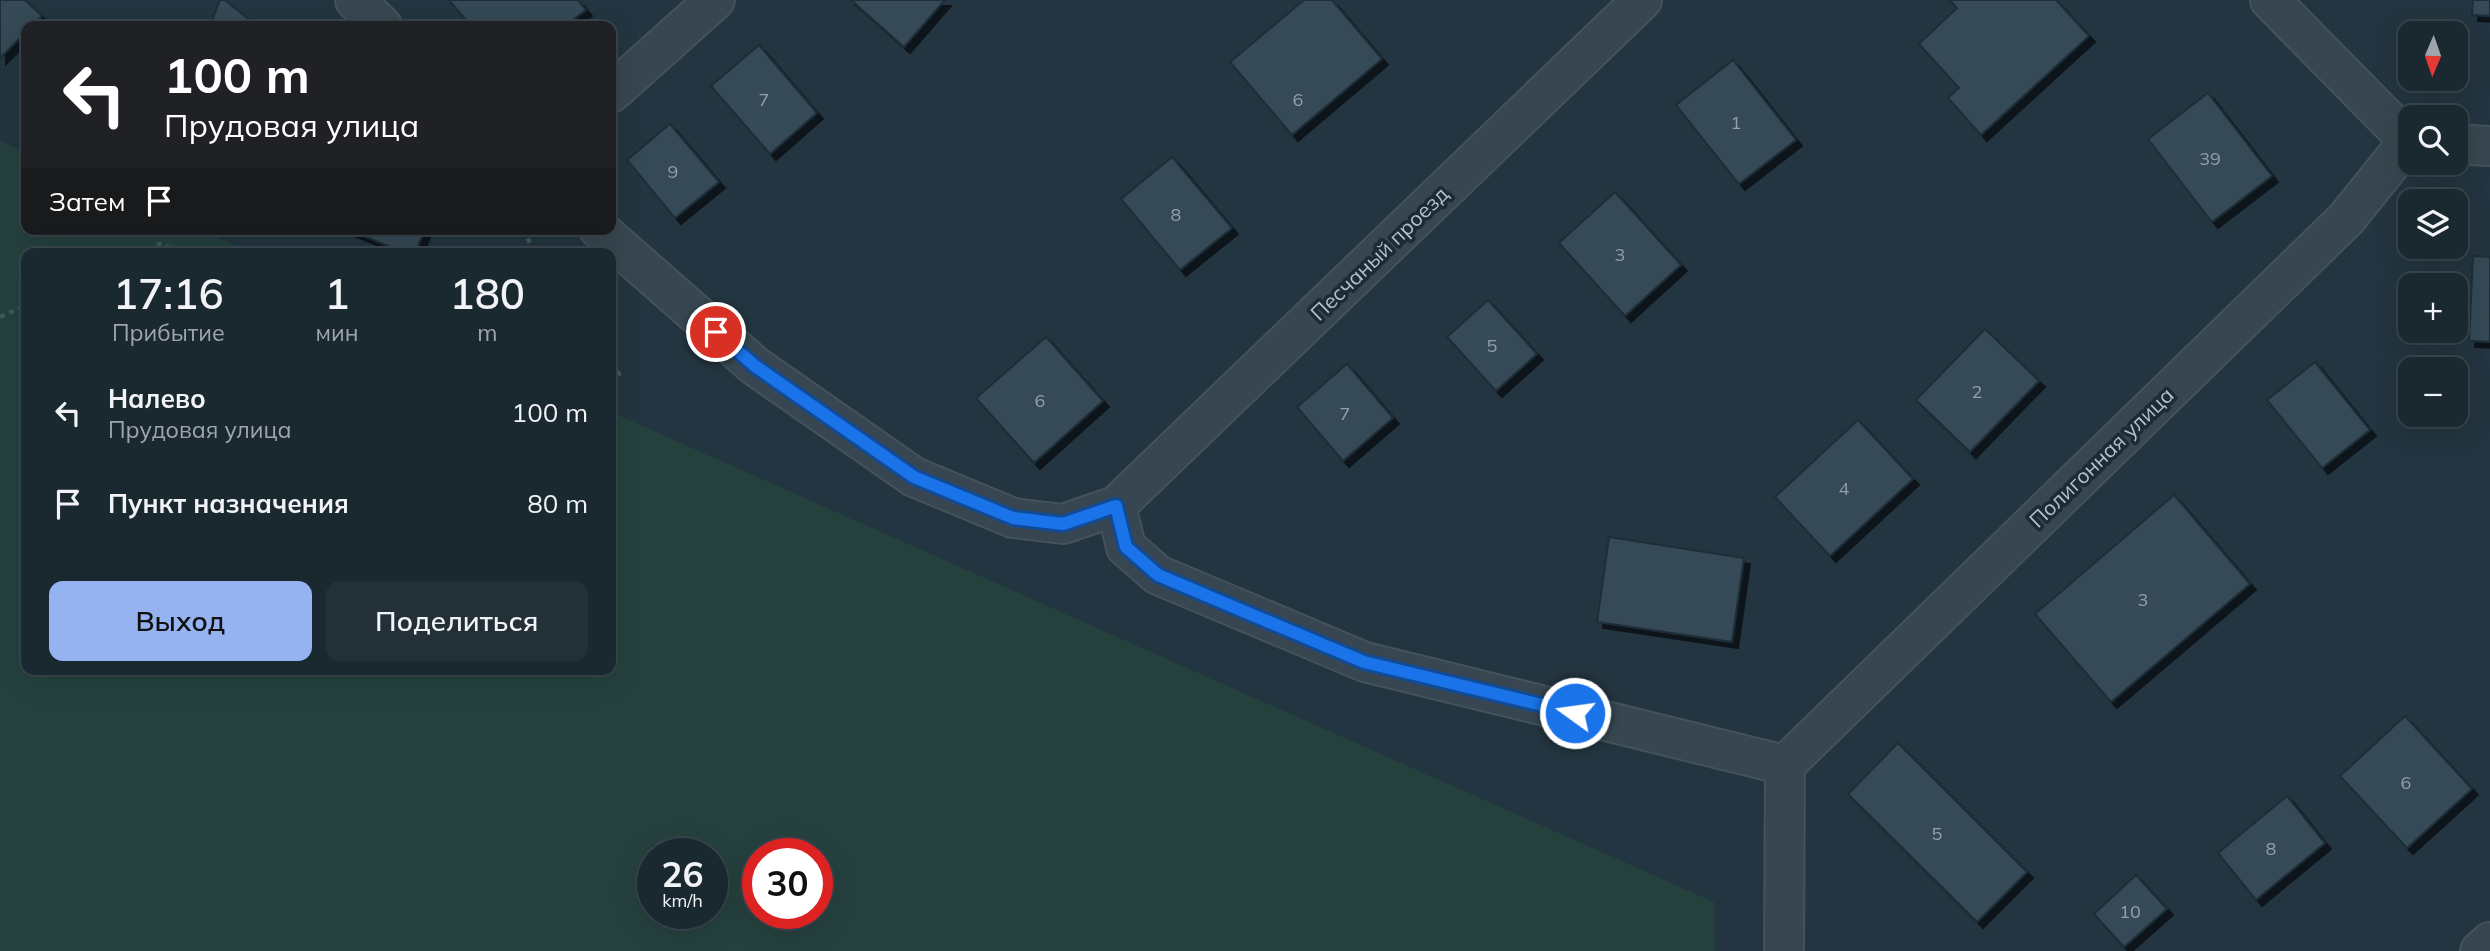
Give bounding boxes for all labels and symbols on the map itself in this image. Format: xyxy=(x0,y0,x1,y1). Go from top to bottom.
north arrow xyxy=(2398,21,2468,91)
house number: 7 xyxy=(759,88,769,111)
house number: 6 xyxy=(1293,88,1303,111)
house number: 1 xyxy=(1731,111,1741,134)
house number: 39 xyxy=(2199,147,2221,170)
house number: 9 xyxy=(668,160,678,183)
street label: Песчаный проезд xyxy=(1305,180,1454,326)
house number: 8 xyxy=(1171,203,1181,226)
house number: 3 xyxy=(1615,243,1625,266)
pin xyxy=(686,302,746,362)
house number: 5 xyxy=(1487,334,1498,357)
house number: 2 xyxy=(1972,380,1982,403)
street label: Полигонная улица xyxy=(2023,381,2179,533)
house number: 6 xyxy=(1035,389,1045,412)
house number: 7 xyxy=(1340,402,1350,425)
house number: 4 xyxy=(1839,477,1850,500)
house number: 3 xyxy=(2138,588,2148,611)
position arrow xyxy=(1538,676,1612,750)
house number: 6 xyxy=(2401,771,2411,794)
house number: 5 xyxy=(1932,822,1943,845)
house number: 8 xyxy=(2266,837,2276,860)
speed limit sign: 30 xyxy=(742,838,833,929)
house number: 10 xyxy=(2119,900,2141,923)

